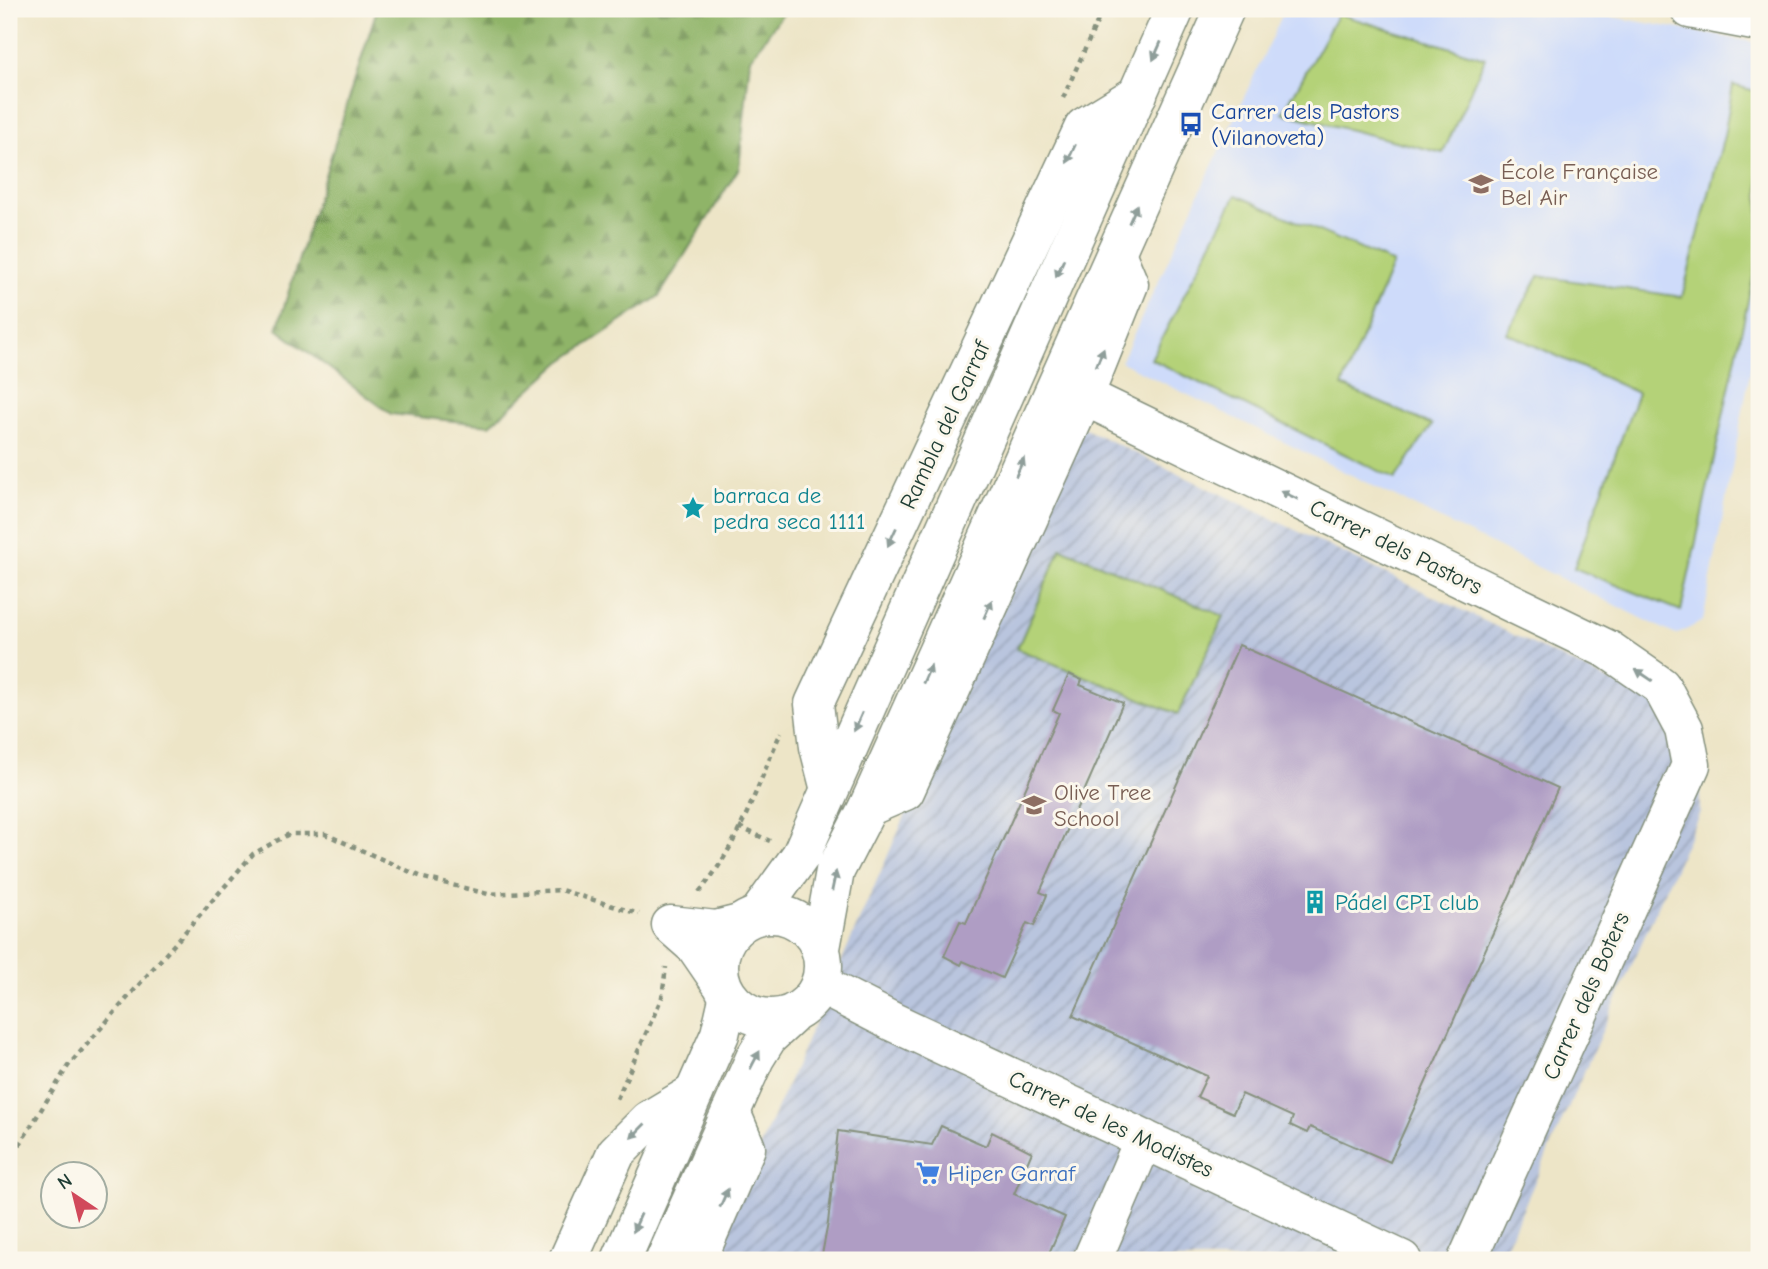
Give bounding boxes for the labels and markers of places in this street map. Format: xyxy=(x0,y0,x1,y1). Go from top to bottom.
place label: Carrer dels Pastors (Vilanoveta) xyxy=(1211,98,1399,151)
bus stop icon: Carrer dels Pastors (Vilanoveta) xyxy=(1177,110,1205,138)
place label: École Française Bel Air xyxy=(1501,158,1658,211)
school or university icon: École Française Bel Air xyxy=(1467,170,1495,198)
place label: barraca de pedra seca 1111 xyxy=(713,482,865,535)
place icon: barraca de pedra seca 1111 xyxy=(679,494,707,522)
place label: Olive Tree School xyxy=(1054,779,1151,832)
school or university icon: Olive Tree School xyxy=(1020,791,1048,819)
building icon: Pádel CPI club xyxy=(1301,888,1329,916)
place label: Pádel CPI club xyxy=(1335,889,1479,916)
supermarket icon: Hiper Garraf xyxy=(914,1159,942,1187)
place label: Hiper Garraf xyxy=(948,1160,1076,1187)

